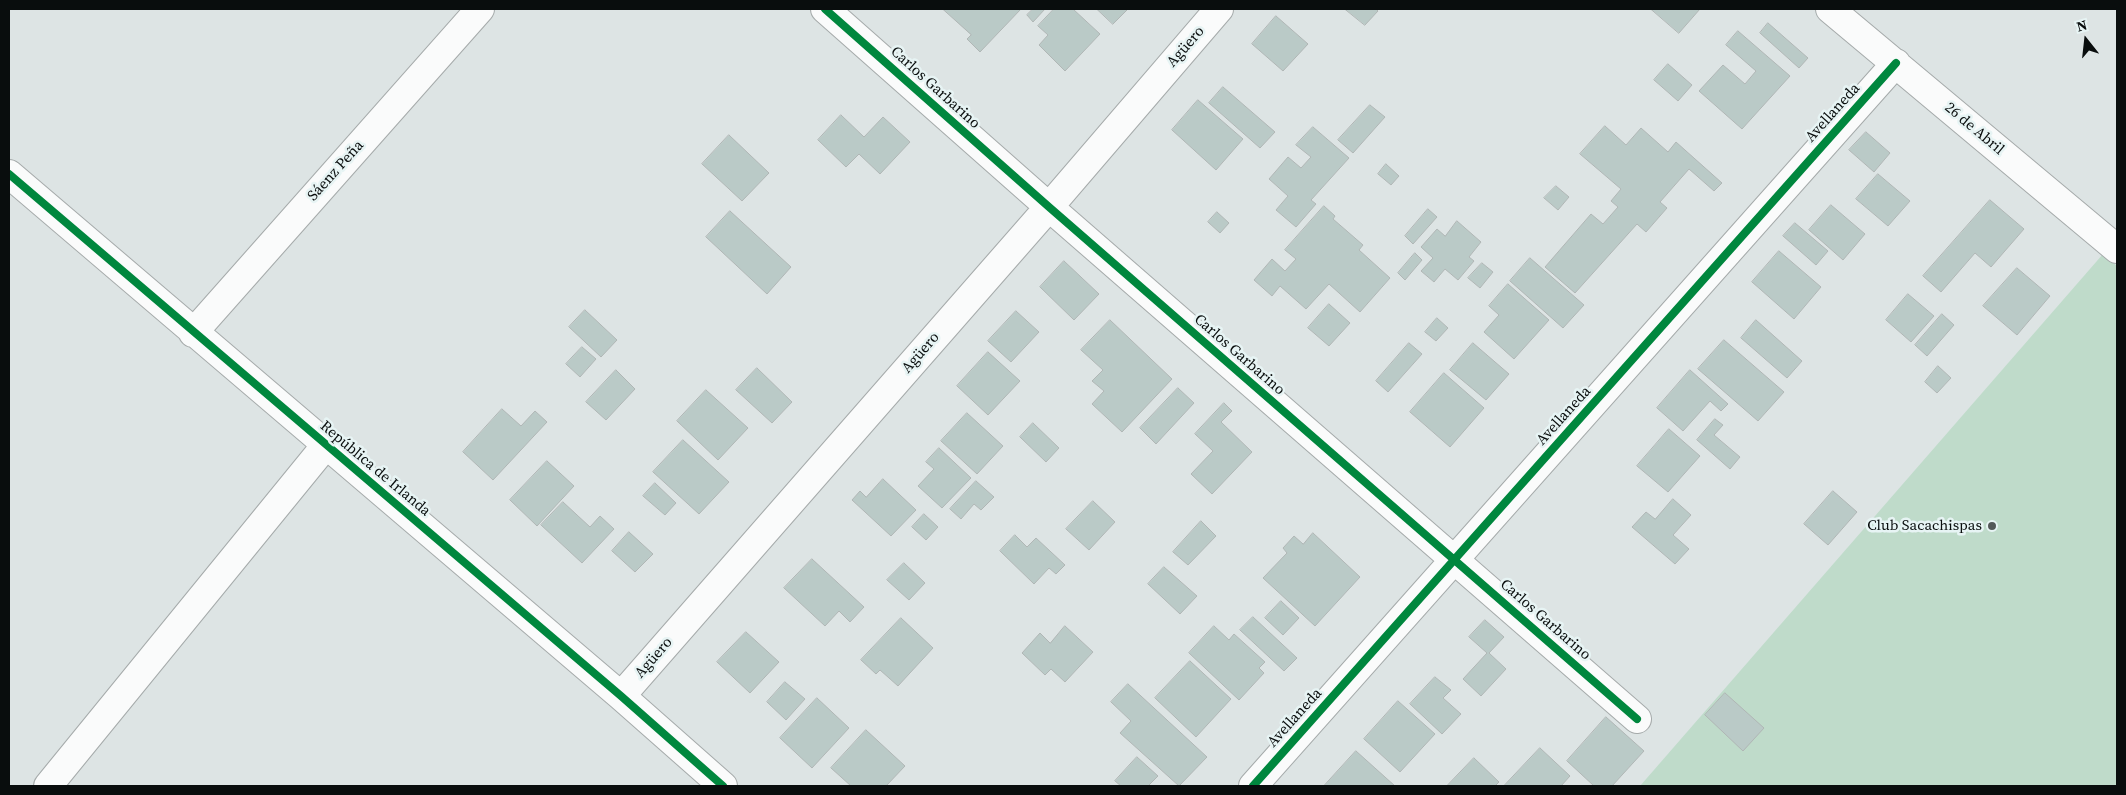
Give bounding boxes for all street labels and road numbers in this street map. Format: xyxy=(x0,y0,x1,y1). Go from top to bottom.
street label: Agüero xyxy=(1163,23,1209,71)
street label: Carlos Garbarino xyxy=(887,43,983,133)
street label: Avellaneda xyxy=(1802,80,1864,146)
street label: 26 de Abril xyxy=(1941,99,2007,159)
street label: Sáenz Peña xyxy=(304,137,368,205)
street label: Carlos Garbarino xyxy=(1190,311,1288,399)
street label: Agüero xyxy=(898,329,944,377)
street label: Avellaneda xyxy=(1533,383,1595,449)
street label: República de Irlanda xyxy=(316,418,434,520)
street label: Carlos Garbarino xyxy=(1496,576,1594,664)
street label: Agüero xyxy=(631,634,677,682)
street label: Avellaneda xyxy=(1264,685,1326,751)

